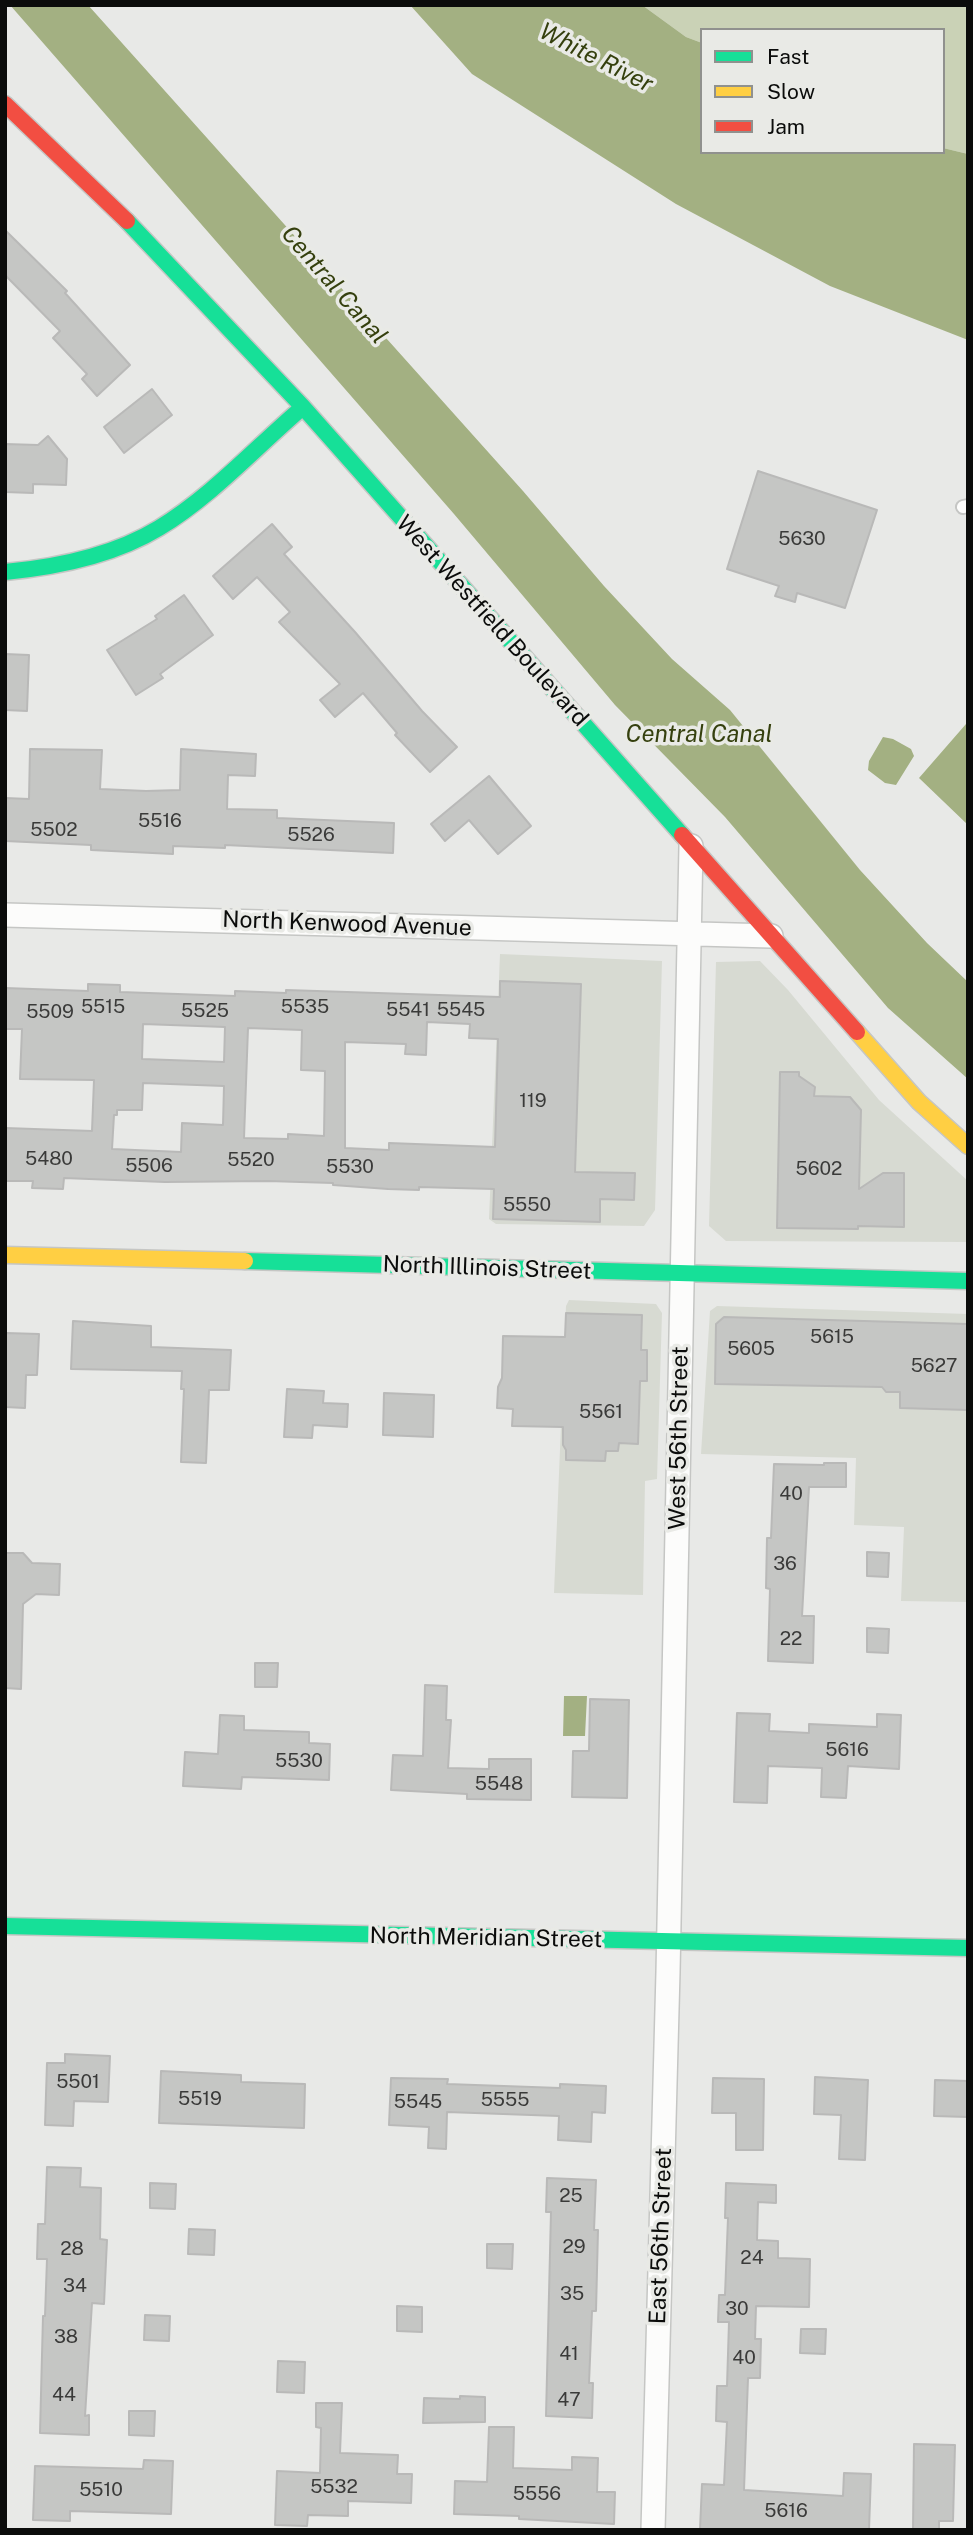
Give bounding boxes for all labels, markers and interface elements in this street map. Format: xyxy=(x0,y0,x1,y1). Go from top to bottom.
water label: White River xyxy=(534,17,658,99)
legend xyxy=(700,28,945,154)
text: Fast xyxy=(767,44,809,69)
text: Slow xyxy=(767,79,815,104)
text: Jam xyxy=(767,114,805,139)
water label: Central Canal xyxy=(275,220,393,350)
street label: West Westfield Boulevard xyxy=(390,510,594,732)
house number: 5630 xyxy=(778,528,826,550)
water label: Central Canal xyxy=(625,721,773,749)
house number: 5516 xyxy=(138,810,182,832)
house number: 5502 xyxy=(30,819,78,841)
house number: 5526 xyxy=(287,824,335,846)
street label: North Kenwood Avenue xyxy=(222,906,472,942)
house number: 5515 xyxy=(81,996,125,1018)
house number: 5535 xyxy=(281,996,329,1018)
house number: 5541 xyxy=(386,999,430,1021)
house number: 5545 xyxy=(437,999,485,1021)
house number: 5525 xyxy=(181,1000,229,1022)
house number: 5509 xyxy=(26,1001,74,1023)
house number: 119 xyxy=(519,1090,547,1112)
house number: 5480 xyxy=(25,1148,73,1170)
house number: 5520 xyxy=(227,1149,275,1171)
house number: 5506 xyxy=(125,1155,173,1177)
house number: 5530 xyxy=(326,1156,374,1178)
house number: 5602 xyxy=(796,1158,842,1180)
house number: 5550 xyxy=(503,1194,551,1216)
street label: North Illinois Street xyxy=(382,1251,592,1285)
house number: 5615 xyxy=(810,1326,854,1348)
house number: 5605 xyxy=(727,1338,775,1360)
street label: West 56th Street xyxy=(664,1346,694,1530)
house number: 5627 xyxy=(911,1355,957,1377)
house number: 5561 xyxy=(579,1401,623,1423)
house number: 40 xyxy=(779,1483,803,1505)
house number: 36 xyxy=(773,1553,797,1575)
house number: 22 xyxy=(780,1628,802,1650)
house number: 5616 xyxy=(825,1739,869,1761)
house number: 5530 xyxy=(275,1750,323,1772)
house number: 5548 xyxy=(475,1773,523,1795)
street label: North Meridian Street xyxy=(369,1922,603,1954)
house number: 5501 xyxy=(56,2071,100,2093)
house number: 5519 xyxy=(178,2088,222,2110)
house number: 5555 xyxy=(481,2089,529,2111)
house number: 5545 xyxy=(394,2091,442,2113)
street label: East 56th Street xyxy=(644,2147,678,2325)
house number: 25 xyxy=(559,2185,583,2207)
house number: 29 xyxy=(562,2236,586,2258)
house number: 28 xyxy=(60,2238,84,2260)
house number: 24 xyxy=(740,2247,764,2269)
house number: 34 xyxy=(63,2275,87,2297)
house number: 35 xyxy=(560,2283,584,2305)
house number: 30 xyxy=(725,2298,749,2320)
house number: 38 xyxy=(54,2326,78,2348)
house number: 41 xyxy=(559,2343,579,2365)
house number: 40 xyxy=(732,2347,756,2369)
house number: 44 xyxy=(52,2384,76,2406)
house number: 47 xyxy=(557,2389,581,2411)
house number: 5532 xyxy=(310,2476,358,2498)
house number: 5510 xyxy=(79,2479,123,2501)
house number: 5556 xyxy=(513,2483,561,2505)
house number: 5616 xyxy=(764,2500,808,2522)

